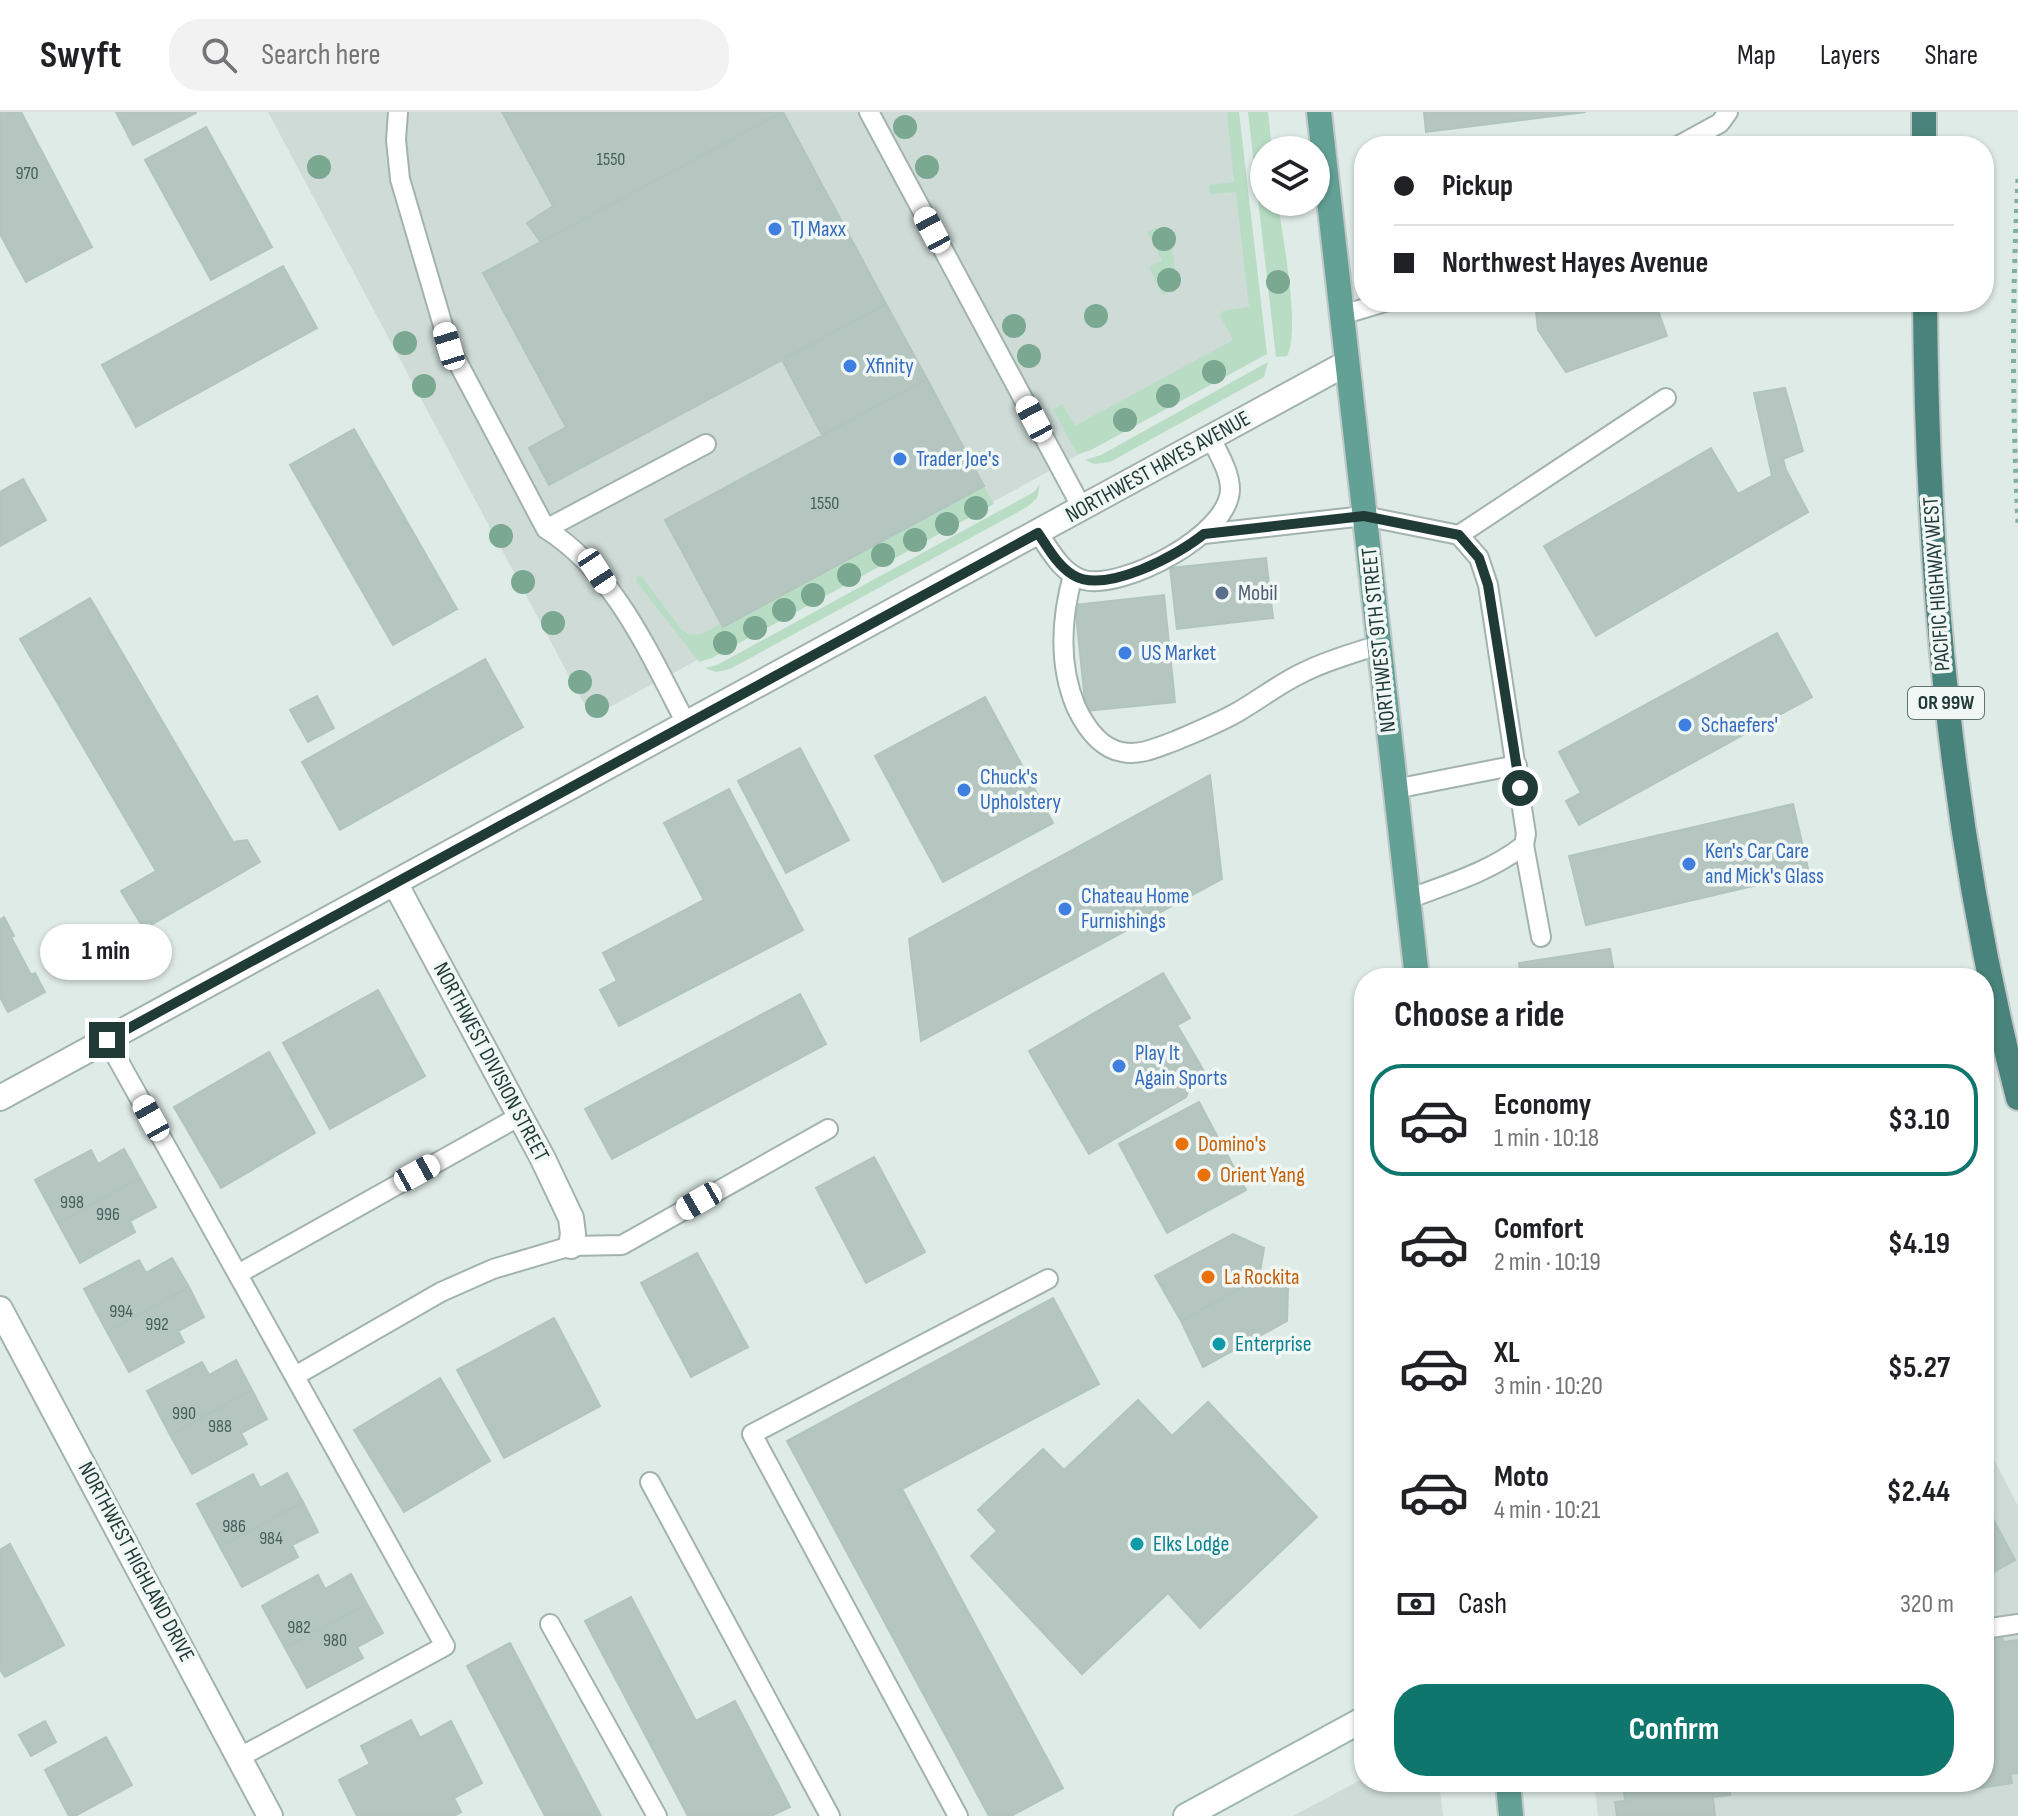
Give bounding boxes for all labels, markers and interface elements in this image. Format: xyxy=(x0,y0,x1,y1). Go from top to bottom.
search box xyxy=(169,19,729,91)
text: Swyft xyxy=(40,33,121,78)
icon: search xyxy=(197,33,241,77)
text: Search here xyxy=(261,37,381,73)
text: Map xyxy=(1737,39,1776,72)
text: Layers xyxy=(1820,39,1880,72)
text: Share xyxy=(1924,39,1978,72)
map controls xyxy=(1250,136,1330,216)
button: layers xyxy=(1250,136,1330,216)
house number: 1550 xyxy=(597,149,625,170)
house number: 970 xyxy=(15,163,39,184)
text: Pickup xyxy=(1442,168,1513,204)
car xyxy=(910,203,954,257)
place label: TJ Maxx xyxy=(791,216,847,243)
marker: TJ Maxx xyxy=(766,220,784,238)
text: Northwest Hayes Avenue xyxy=(1442,245,1708,281)
car xyxy=(431,320,467,372)
place label: Xfinity xyxy=(865,353,914,380)
marker: Xfinity xyxy=(841,357,859,375)
car xyxy=(1012,392,1056,446)
street label: NORTHWEST HAYES AVENUE xyxy=(1061,405,1255,529)
place label: Trader Joe's xyxy=(916,446,1000,473)
marker: Trader Joe's xyxy=(891,450,909,468)
house number: 1550 xyxy=(811,493,839,514)
street label: PACIFIC HIGHWAY WEST xyxy=(1917,496,1957,672)
car xyxy=(574,544,620,598)
street label: NORTHWEST 9TH STREET xyxy=(1356,546,1402,734)
place label: Mobil xyxy=(1238,580,1278,607)
marker: Mobil xyxy=(1213,584,1231,602)
place label: US Market xyxy=(1141,640,1216,667)
marker: US Market xyxy=(1116,644,1134,662)
road number: OR 99W xyxy=(1908,687,1984,719)
place label: Schaefers' xyxy=(1701,712,1778,739)
marker: Schaefers' xyxy=(1676,716,1694,734)
place label: Chuck's Upholstery xyxy=(980,764,1061,816)
route start xyxy=(1502,770,1538,806)
marker: Chuck's Upholstery xyxy=(955,781,973,799)
place label: Ken's Car Care and Mick's Glass xyxy=(1705,838,1824,890)
marker: Ken's Car Care and Mick's Glass xyxy=(1680,855,1698,873)
place label: Chateau Home Furnishings xyxy=(1081,883,1189,935)
marker: Chateau Home Furnishings xyxy=(1056,900,1074,918)
callout: 1 min xyxy=(41,924,173,980)
text: 1 min xyxy=(82,936,130,967)
street label: NORTHWEST DIVISION STREET xyxy=(427,958,555,1166)
text: Choose a ride xyxy=(1394,994,1565,1037)
route end xyxy=(89,1022,125,1058)
place label: Play It Again Sports xyxy=(1134,1040,1227,1092)
marker: Play It Again Sports xyxy=(1110,1057,1128,1075)
icon: car xyxy=(1398,1084,1470,1156)
text: Economy xyxy=(1494,1087,1591,1123)
car xyxy=(129,1091,173,1145)
text: $3.10 xyxy=(1888,1102,1950,1138)
text: 1 min · 10:18 xyxy=(1494,1123,1599,1154)
place label: Domino's xyxy=(1198,1131,1266,1158)
marker: Domino's xyxy=(1173,1135,1191,1153)
car xyxy=(390,1151,444,1195)
place label: Orient Yang xyxy=(1220,1162,1305,1189)
marker: Orient Yang xyxy=(1195,1166,1213,1184)
car xyxy=(672,1179,726,1223)
house number: 998 xyxy=(60,1192,84,1213)
house number: 996 xyxy=(96,1204,120,1225)
icon: car xyxy=(1398,1208,1470,1280)
text: Comfort xyxy=(1494,1211,1584,1247)
text: $4.19 xyxy=(1888,1226,1950,1262)
text: 2 min · 10:19 xyxy=(1494,1247,1601,1278)
place label: La Rockita xyxy=(1224,1264,1300,1291)
marker: La Rockita xyxy=(1199,1268,1217,1286)
house number: 994 xyxy=(109,1301,133,1322)
house number: 992 xyxy=(145,1314,169,1335)
place label: Enterprise xyxy=(1235,1331,1312,1358)
icon: car xyxy=(1398,1332,1470,1404)
marker: Enterprise xyxy=(1210,1335,1228,1353)
text: XL xyxy=(1494,1335,1520,1371)
text: $5.27 xyxy=(1888,1350,1950,1386)
text: 3 min · 10:20 xyxy=(1494,1371,1603,1402)
house number: 990 xyxy=(172,1403,196,1424)
house number: 988 xyxy=(208,1416,232,1437)
icon: car xyxy=(1398,1456,1470,1528)
street label: NORTHWEST HIGHLAND DRIVE xyxy=(72,1457,200,1667)
text: Moto xyxy=(1494,1459,1549,1495)
text: $2.44 xyxy=(1887,1474,1950,1510)
text: 4 min · 10:21 xyxy=(1494,1495,1600,1526)
house number: 986 xyxy=(222,1516,246,1537)
house number: 984 xyxy=(259,1528,283,1549)
place label: Elks Lodge xyxy=(1153,1531,1229,1558)
marker: Elks Lodge xyxy=(1128,1535,1146,1553)
icon: cash xyxy=(1394,1582,1438,1626)
text: Cash xyxy=(1458,1586,1507,1622)
text: 320 m xyxy=(1900,1589,1954,1620)
house number: 982 xyxy=(287,1617,311,1638)
house number: 980 xyxy=(323,1630,347,1651)
button: Confirm xyxy=(1394,1684,1954,1776)

